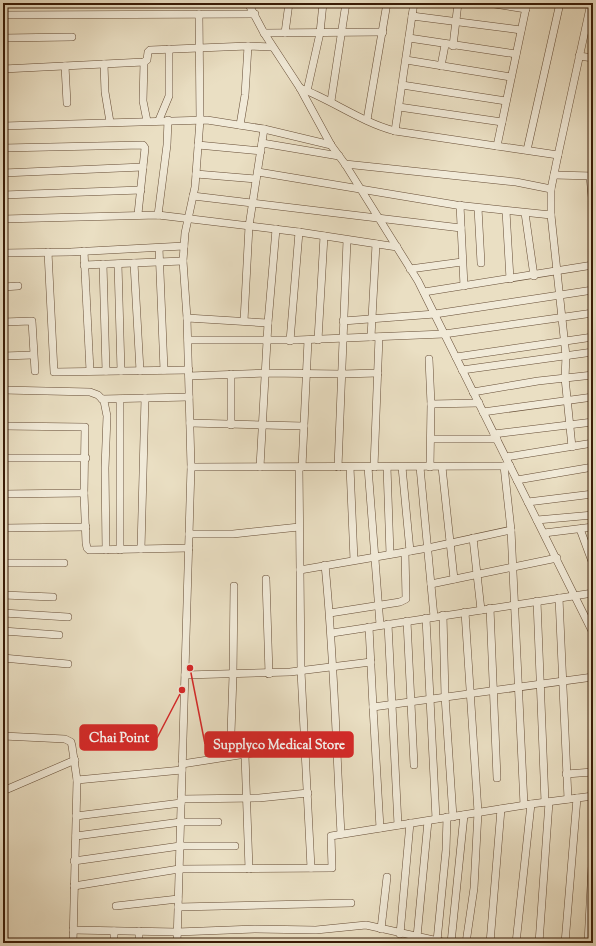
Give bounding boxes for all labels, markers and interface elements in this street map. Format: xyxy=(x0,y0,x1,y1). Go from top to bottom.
callout: Chai Point xyxy=(80,725,157,750)
text: Chai Point xyxy=(89,730,150,748)
callout: Supplyco Medical Store xyxy=(205,732,353,757)
text: Supplyco Medical Store xyxy=(213,737,345,755)

